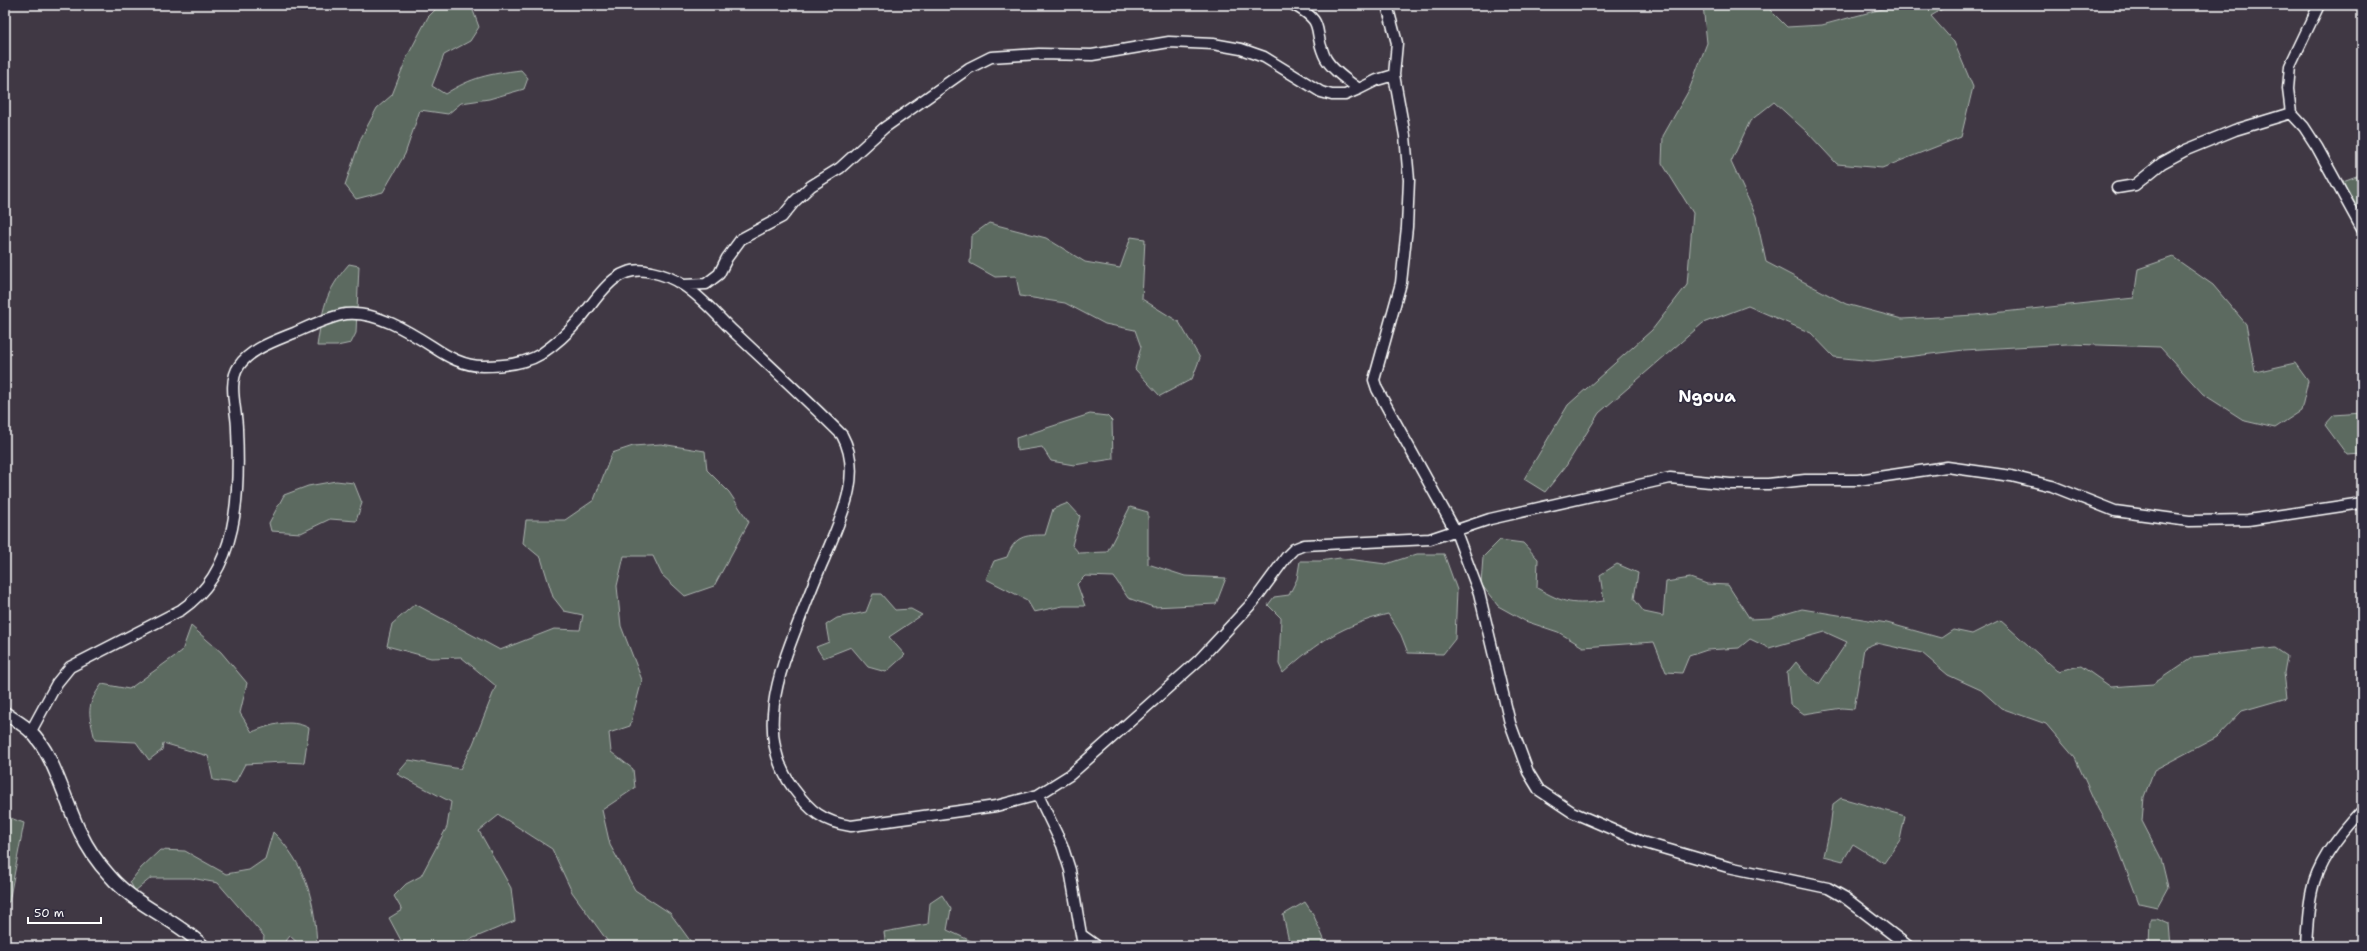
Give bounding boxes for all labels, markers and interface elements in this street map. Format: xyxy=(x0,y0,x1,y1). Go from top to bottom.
district label: Ngoua xyxy=(1678,385,1736,407)
scale bar xyxy=(28,899,101,925)
text: 50 m xyxy=(34,905,64,921)

